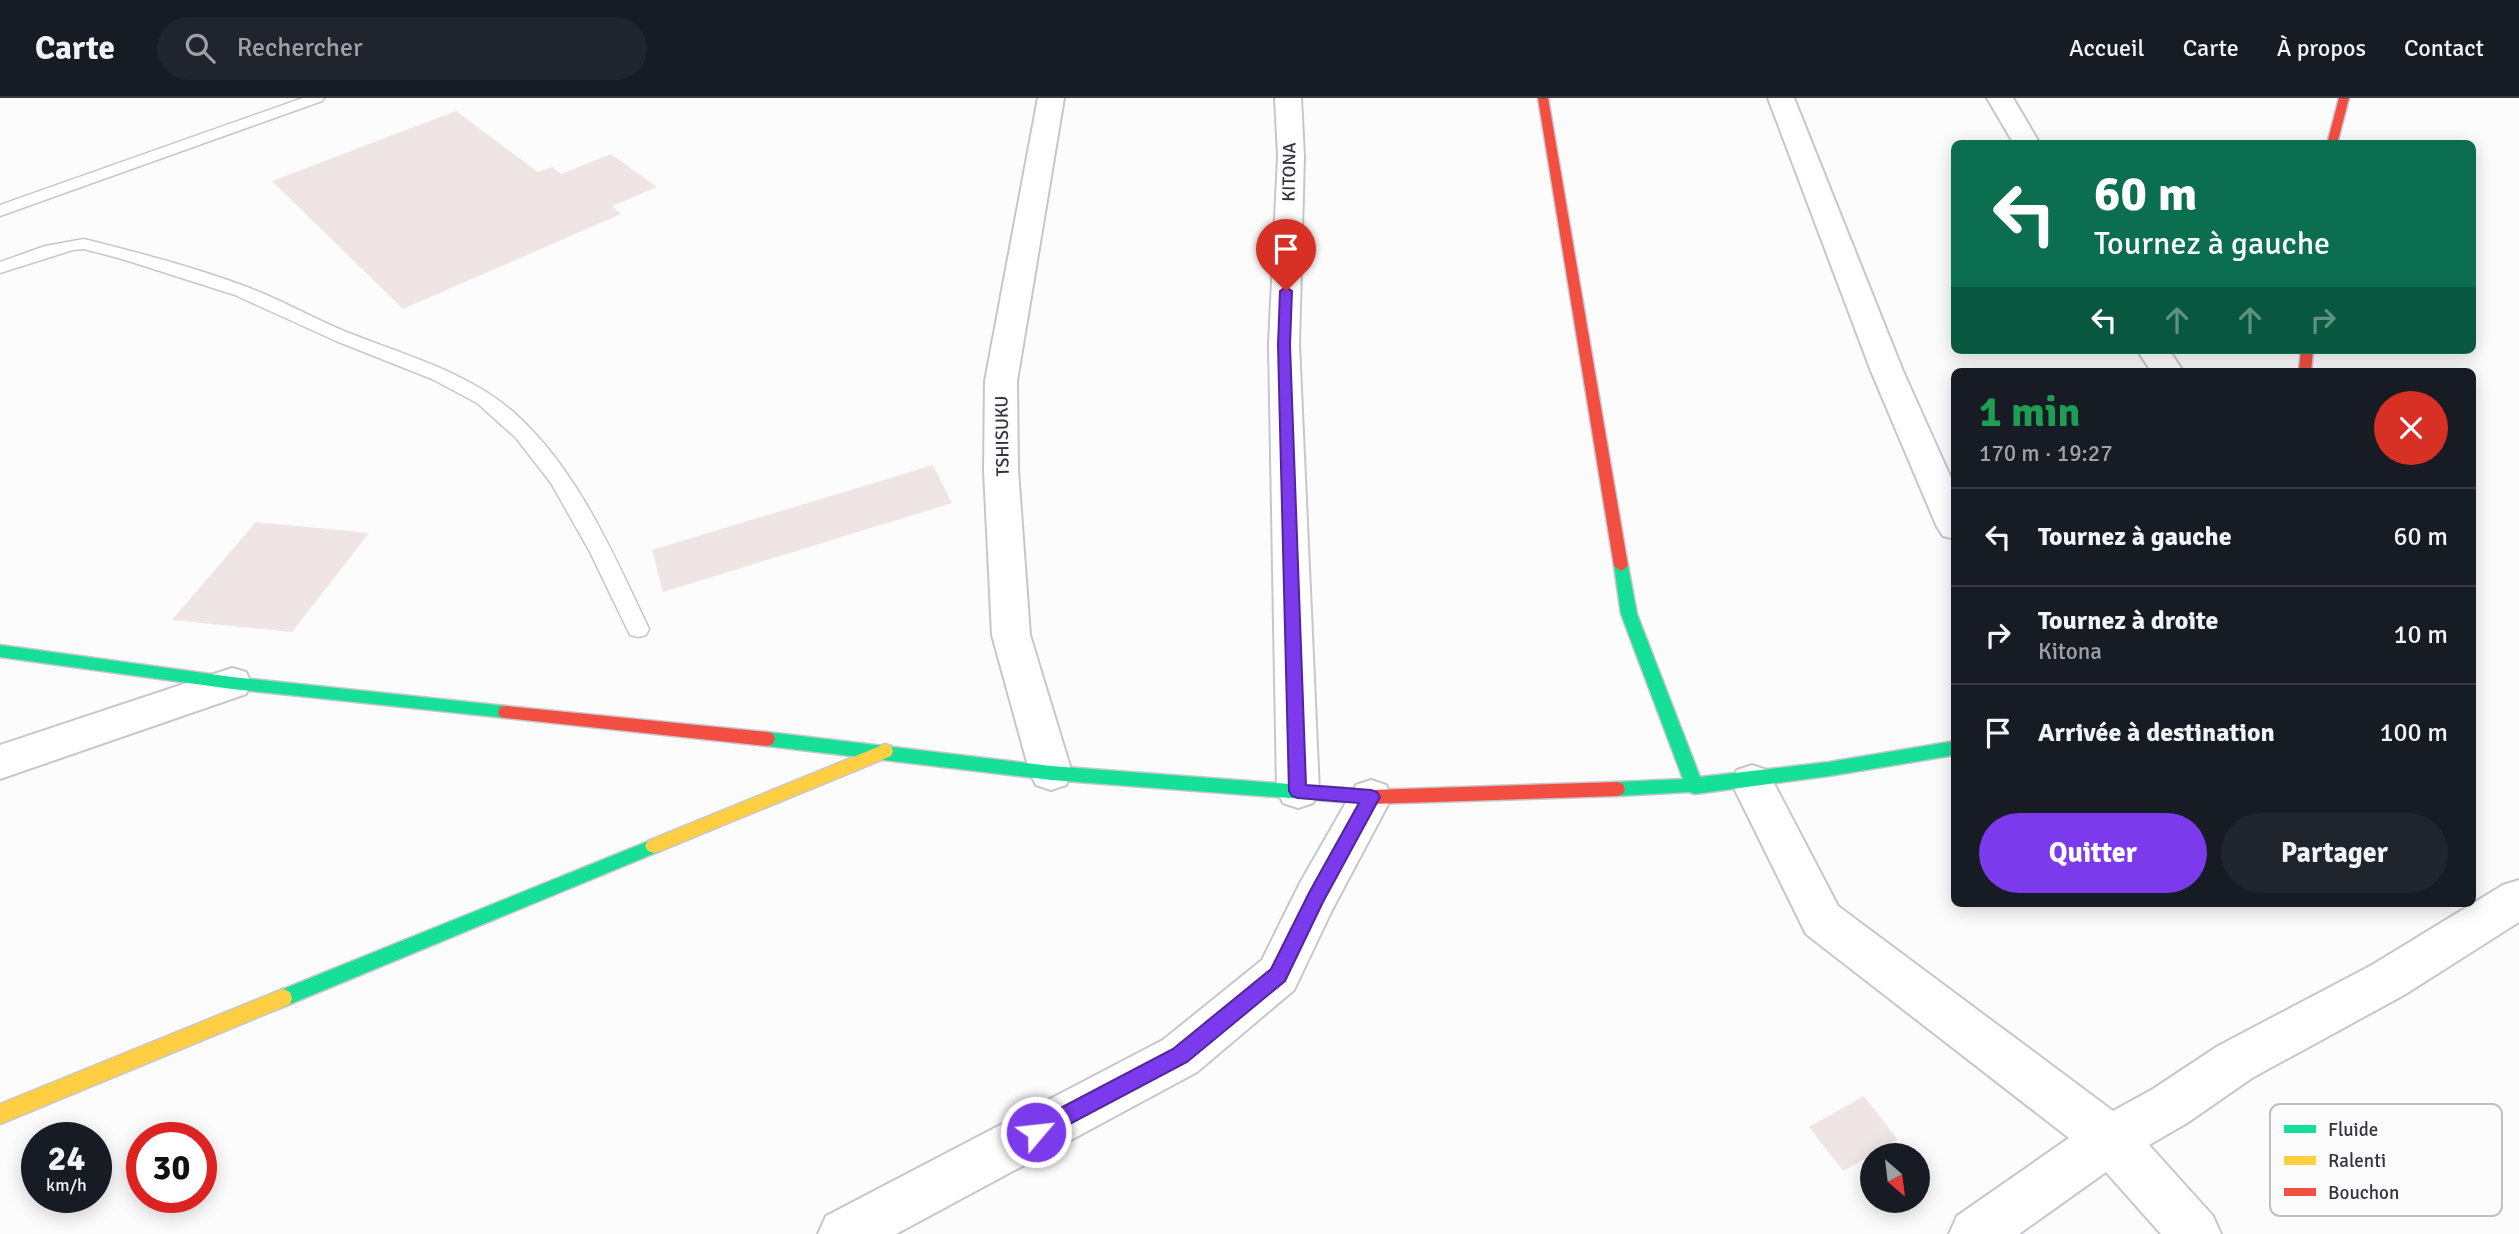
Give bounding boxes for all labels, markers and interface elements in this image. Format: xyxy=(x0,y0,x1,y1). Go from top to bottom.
search box xyxy=(157,17,647,80)
text: Carte xyxy=(35,28,115,69)
icon: search xyxy=(181,29,219,67)
text: Rechercher xyxy=(237,32,363,64)
text: Accueil xyxy=(2069,33,2145,63)
text: Carte xyxy=(2183,33,2239,63)
text: À propos xyxy=(2277,33,2366,63)
text: Contact xyxy=(2404,33,2484,63)
street label: KITONA xyxy=(1277,142,1301,202)
text: 60 m xyxy=(2094,164,2197,224)
icon: left xyxy=(1979,168,2070,259)
pin xyxy=(1256,219,1316,291)
text: Tournez à gauche xyxy=(2094,224,2330,263)
icon: arrive xyxy=(1267,230,1305,268)
icon: left xyxy=(2085,301,2123,339)
icon: ahead xyxy=(2158,301,2196,339)
icon: ahead xyxy=(2231,301,2269,339)
icon: right xyxy=(2304,301,2342,339)
text: 1 min xyxy=(1979,387,2080,438)
button: close xyxy=(2374,391,2448,465)
street label: TSHISUKU xyxy=(990,395,1014,477)
text: 170 m · 19:27 xyxy=(1979,439,2113,468)
icon: left xyxy=(1979,518,2017,556)
text: Tournez à gauche xyxy=(2038,521,2232,553)
text: 60 m xyxy=(2393,521,2448,553)
text: Tournez à droite xyxy=(2038,605,2218,637)
icon: right xyxy=(1979,616,2017,654)
text: 10 m xyxy=(2393,619,2448,651)
text: Kitona xyxy=(2038,637,2102,666)
icon: arrive xyxy=(1979,714,2017,752)
text: Arrivée à destination xyxy=(2038,717,2275,749)
text: 100 m xyxy=(2379,717,2448,749)
button: Quitter xyxy=(1979,813,2207,893)
button: Partager xyxy=(2221,813,2448,893)
position arrow xyxy=(999,1095,1073,1169)
legend xyxy=(2270,1104,2502,1216)
text: Fluide xyxy=(2328,1118,2378,1142)
speed limit sign: 30 xyxy=(126,1122,217,1213)
text: 24 xyxy=(48,1137,85,1180)
north arrow xyxy=(1860,1143,1930,1213)
map controls xyxy=(1860,1143,1930,1213)
text: Ralenti xyxy=(2328,1149,2386,1173)
text: km/h xyxy=(46,1174,87,1196)
text: Bouchon xyxy=(2328,1181,2399,1205)

